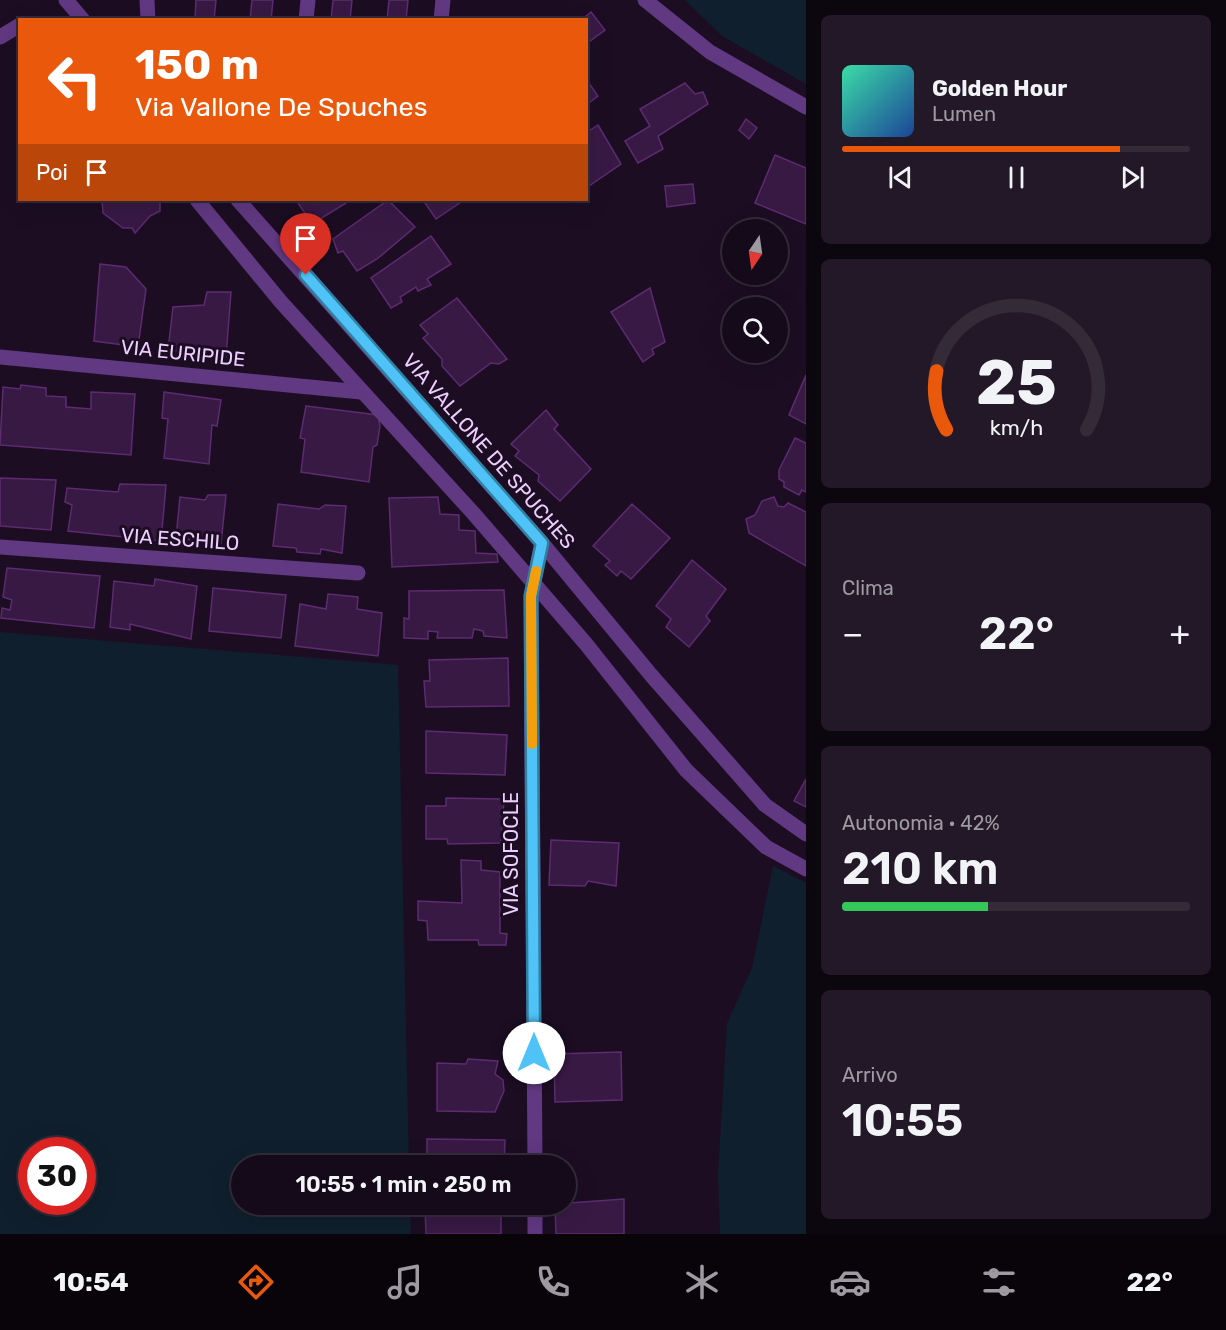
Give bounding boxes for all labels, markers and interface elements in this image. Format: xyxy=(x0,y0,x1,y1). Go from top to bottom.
text: 150 m xyxy=(135,40,259,90)
icon: left xyxy=(36,42,114,120)
text: Golden Hour xyxy=(932,75,1067,102)
text: Via Vallone De Spuches xyxy=(135,91,427,123)
text: Lumen xyxy=(932,102,996,126)
icon: arrive xyxy=(80,156,113,189)
text: Poi xyxy=(36,159,68,186)
icon: previous xyxy=(884,161,917,194)
icon: pause xyxy=(1000,161,1033,194)
icon: next xyxy=(1116,161,1149,194)
pin xyxy=(280,213,331,275)
north arrow xyxy=(722,219,788,285)
map controls xyxy=(722,219,788,363)
icon: arrive xyxy=(289,222,322,255)
button: search xyxy=(722,297,788,363)
street label: VIA EURIPIDE xyxy=(119,335,247,371)
text: 25 xyxy=(976,346,1056,420)
street label: VIA VALLONE DE SPUCHES xyxy=(398,349,580,553)
text: km/h xyxy=(989,416,1043,441)
street label: VIA ESCHILO xyxy=(120,523,240,555)
text: Clima xyxy=(842,576,894,600)
text: 22° xyxy=(979,607,1054,660)
text: − xyxy=(842,614,863,653)
text: + xyxy=(1169,614,1190,653)
street label: VIA SOFOCLE xyxy=(499,792,523,916)
text: Autonomia · 42% xyxy=(842,811,1000,835)
text: 210 km xyxy=(842,842,999,895)
position arrow xyxy=(502,1021,566,1085)
text: Arrivo xyxy=(842,1063,898,1087)
text: 10:55 xyxy=(842,1094,963,1147)
speed limit sign: 30 xyxy=(18,1137,96,1215)
text: 10:55 · 1 min · 250 m xyxy=(296,1171,512,1198)
icon: directions xyxy=(235,1261,277,1303)
icon: music xyxy=(384,1261,426,1303)
icon: phone xyxy=(532,1261,574,1303)
icon: climate xyxy=(681,1261,723,1303)
icon: car xyxy=(829,1261,871,1303)
icon: filters xyxy=(978,1261,1020,1303)
text: 10:54 xyxy=(53,1266,129,1298)
text: 22° xyxy=(1127,1266,1173,1298)

